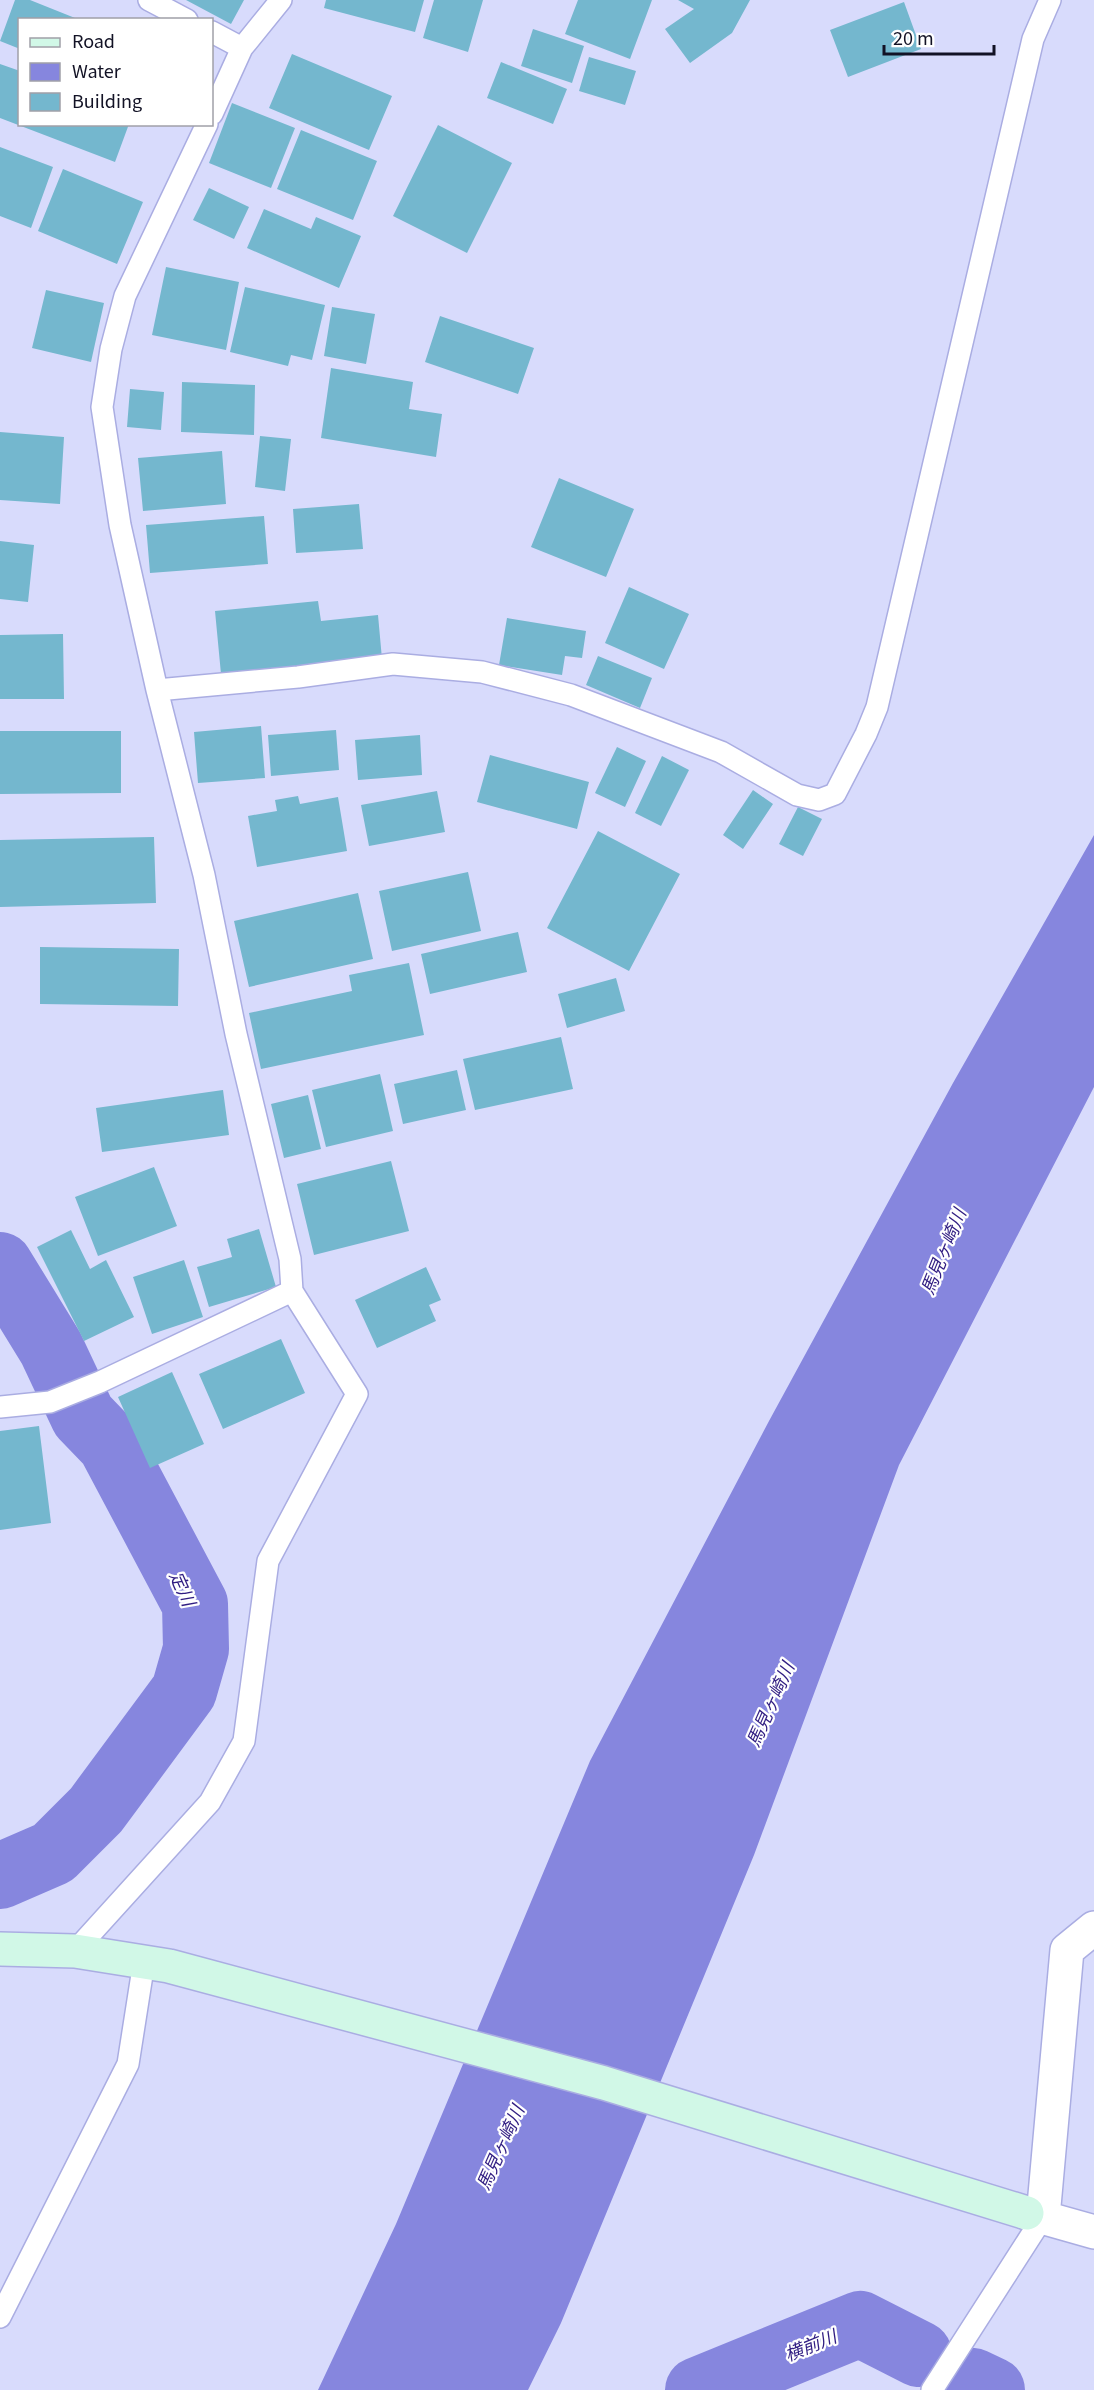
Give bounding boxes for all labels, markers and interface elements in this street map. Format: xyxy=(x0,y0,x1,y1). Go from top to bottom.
legend xyxy=(18,18,213,126)
scale bar xyxy=(884,18,994,56)
text: 20 m xyxy=(893,24,934,50)
text: Road xyxy=(72,27,115,53)
text: Water xyxy=(72,57,122,83)
text: Building xyxy=(72,87,142,113)
water label: 馬見ヶ崎川 xyxy=(913,1203,972,1298)
water label: 定川 xyxy=(165,1566,204,1612)
water label: 馬見ヶ崎川 xyxy=(739,1656,800,1750)
water label: 馬見ヶ崎川 xyxy=(469,2099,530,2193)
water label: 横前川 xyxy=(780,2321,842,2366)

